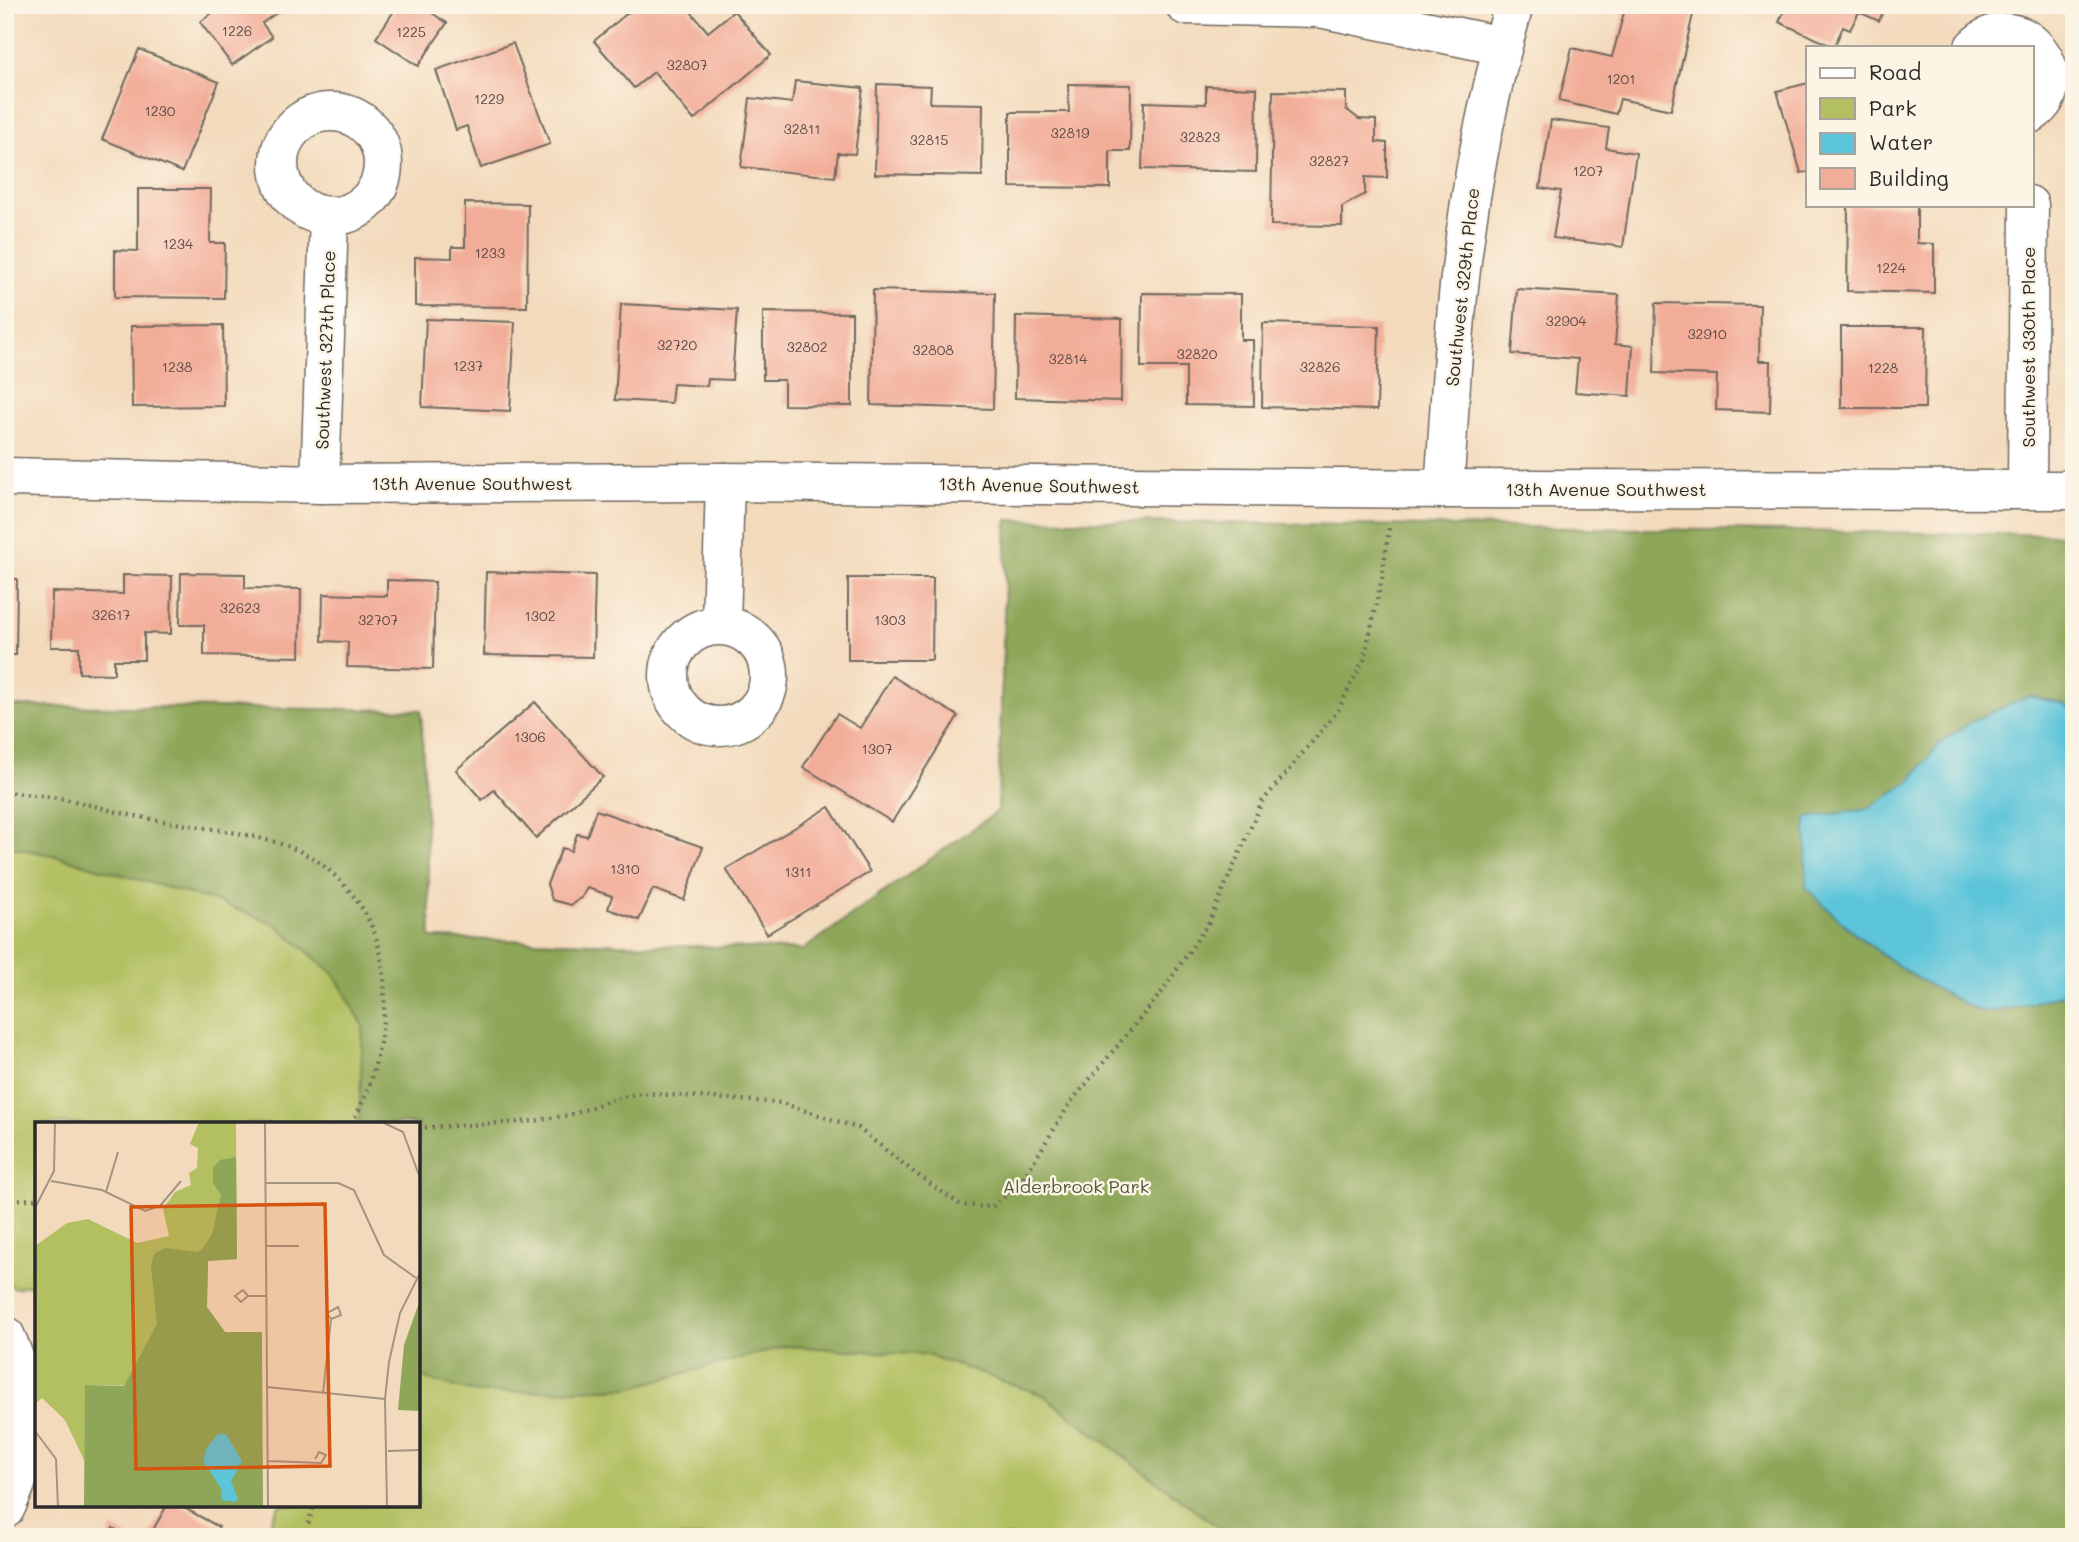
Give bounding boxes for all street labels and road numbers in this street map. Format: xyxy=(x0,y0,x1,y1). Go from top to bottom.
street label: Southwest 329th Place xyxy=(1440,186,1484,388)
street label: Southwest 330th Place xyxy=(2016,247,2040,447)
street label: Southwest 327th Place xyxy=(310,250,340,450)
street label: 13th Avenue Southwest xyxy=(372,471,572,495)
street label: 13th Avenue Southwest xyxy=(938,471,1140,499)
street label: 13th Avenue Southwest xyxy=(1506,477,1706,501)

